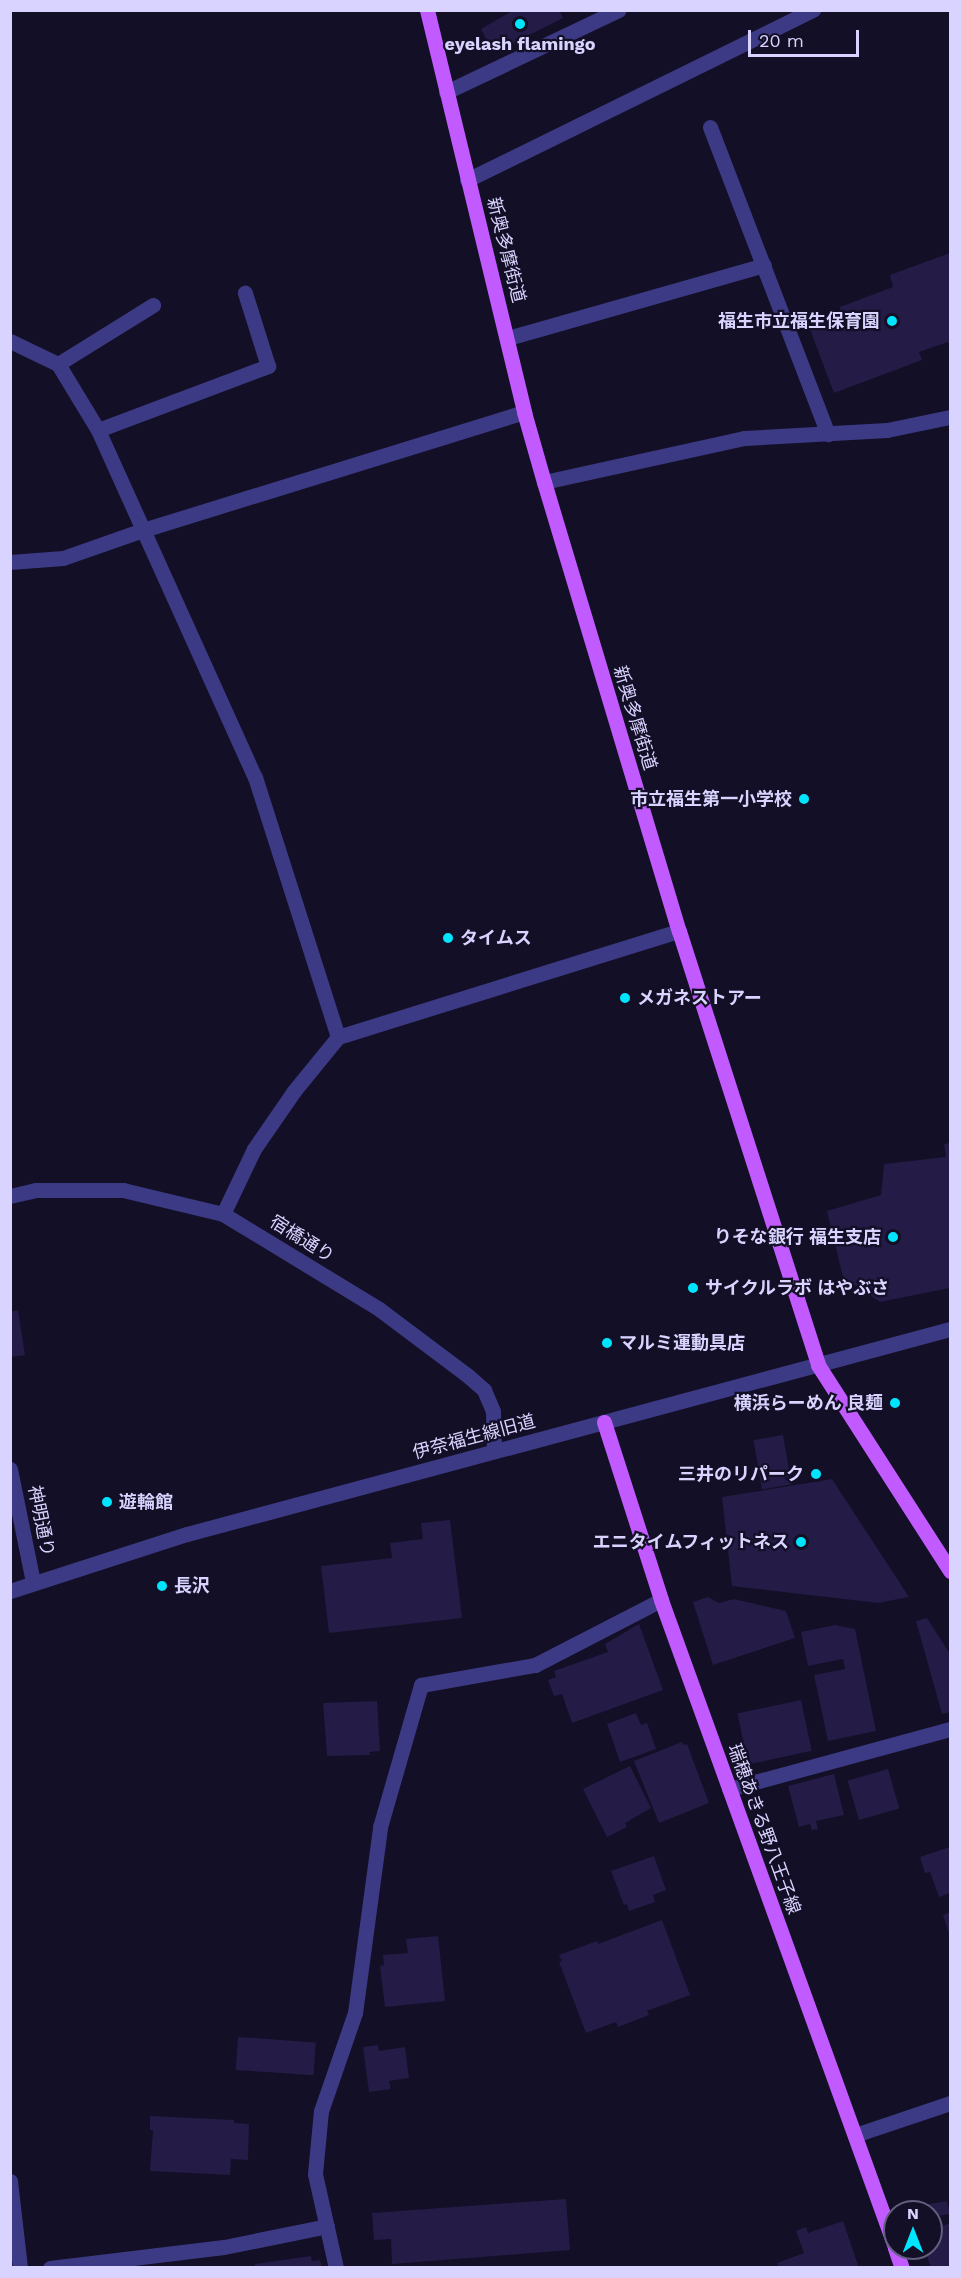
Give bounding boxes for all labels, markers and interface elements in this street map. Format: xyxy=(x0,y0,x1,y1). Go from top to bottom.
marker: eyelash flamingo xyxy=(513,17,527,31)
scale bar xyxy=(751,18,862,56)
text: 20 m xyxy=(759,30,804,51)
place label: eyelash flamingo xyxy=(445,33,595,55)
street label: 新奥多摩街道 xyxy=(482,195,530,305)
place label: 福生市立福生保育園 xyxy=(718,310,880,332)
marker: 福生市立福生保育園 xyxy=(885,314,899,328)
street label: 新奥多摩街道 xyxy=(609,663,661,773)
place label: 市立福生第一小学校 xyxy=(630,788,792,810)
marker: 市立福生第一小学校 xyxy=(797,792,811,806)
place label: タイムス xyxy=(460,927,532,949)
marker: タイムス xyxy=(441,931,455,945)
place label: メガネストアー xyxy=(637,987,762,1009)
marker: メガネストアー xyxy=(618,991,632,1005)
street label: 宿橋通り xyxy=(266,1211,338,1267)
place label: りそな銀行 福生支店 xyxy=(714,1226,881,1248)
marker: りそな銀行 福生支店 xyxy=(886,1230,900,1244)
place label: サイクルラボ はやぶさ xyxy=(705,1277,890,1299)
marker: サイクルラボ はやぶさ xyxy=(686,1281,700,1295)
place label: マルミ運動具店 xyxy=(619,1332,745,1354)
marker: マルミ運動具店 xyxy=(600,1336,614,1350)
place label: 横浜らーめん 良麺 xyxy=(734,1392,883,1414)
marker: 横浜らーめん 良麺 xyxy=(888,1396,902,1410)
street label: 伊奈福生線旧道 xyxy=(410,1410,538,1464)
place label: 三井のリパーク xyxy=(678,1463,804,1485)
marker: 三井のリパーク xyxy=(809,1467,823,1481)
street label: 神明通り xyxy=(24,1484,58,1558)
place label: 遊輪館 xyxy=(119,1491,173,1513)
marker: 遊輪館 xyxy=(100,1495,114,1509)
place label: エニタイムフィットネス xyxy=(591,1531,789,1553)
marker: エニタイムフィットネス xyxy=(794,1535,808,1549)
place label: 長沢 xyxy=(174,1575,210,1597)
marker: 長沢 xyxy=(155,1579,169,1593)
street label: 瑞穂あきる野八王子線 xyxy=(723,1741,805,1917)
north arrow xyxy=(883,2200,943,2260)
text: N xyxy=(907,2204,919,2223)

